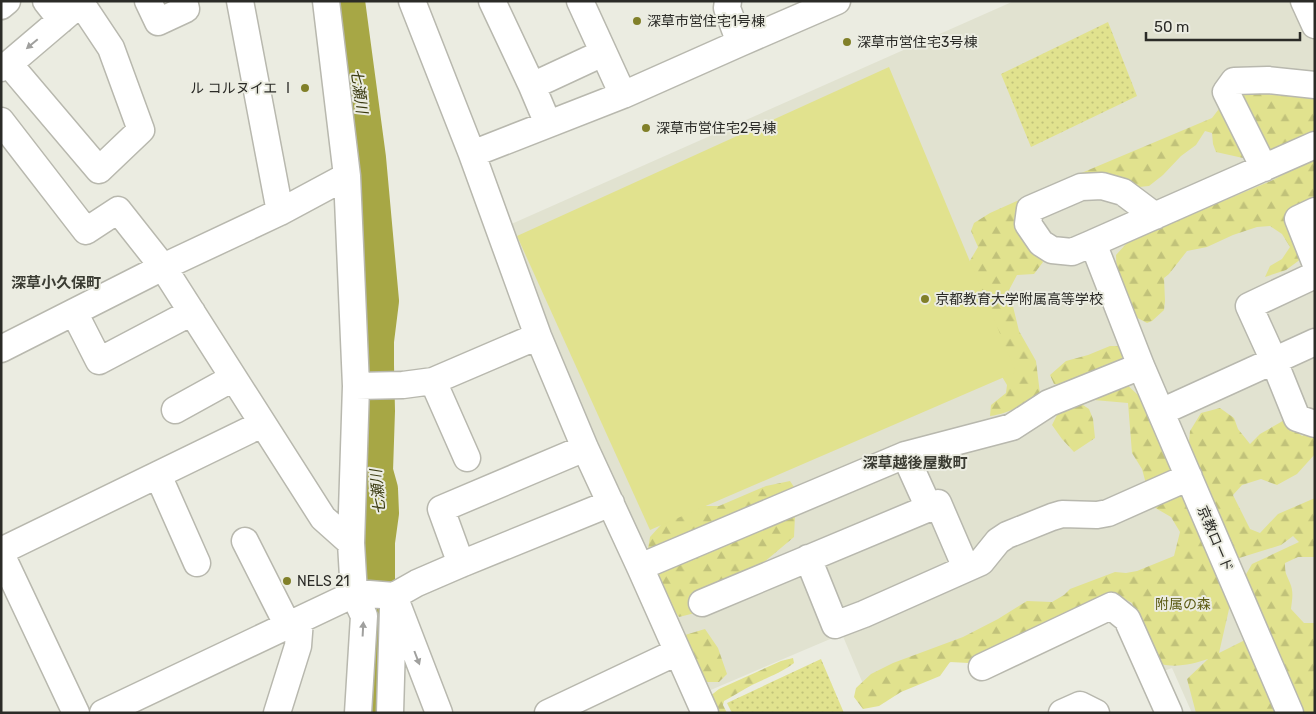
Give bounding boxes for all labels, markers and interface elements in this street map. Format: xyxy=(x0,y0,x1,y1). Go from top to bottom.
scale bar xyxy=(1146,10,1300,42)
place label: 深草市営住宅1号棟 xyxy=(647,13,765,30)
marker: 深草市営住宅1号棟 xyxy=(631,15,643,27)
text: 50 m xyxy=(1154,18,1189,36)
place label: 深草市営住宅3号棟 xyxy=(857,34,977,51)
marker: 深草市営住宅3号棟 xyxy=(841,36,853,48)
one-way arrow xyxy=(26,39,39,50)
water label: 七瀬川 xyxy=(347,67,371,117)
place label: ル コルヌイエ Ⅰ xyxy=(190,80,295,97)
marker: ル コルヌイエ Ⅰ xyxy=(299,82,311,94)
place label: 深草市営住宅2号棟 xyxy=(656,120,776,137)
marker: 深草市営住宅2号棟 xyxy=(640,122,652,134)
district label: 深草小久保町 xyxy=(11,274,101,292)
place label: 京都教育大学附属高等学校 xyxy=(935,291,1103,308)
marker: 京都教育大学附属高等学校 xyxy=(919,293,931,305)
district label: 深草越後屋敷町 xyxy=(862,454,968,472)
water label: 七瀬川 xyxy=(367,467,389,515)
street label: 京教ロード xyxy=(1194,503,1236,575)
place label: NELS 21 xyxy=(297,573,349,590)
marker: NELS 21 xyxy=(281,575,293,587)
park label: 附属の森 xyxy=(1155,596,1211,613)
one-way arrow xyxy=(360,621,368,637)
one-way arrow xyxy=(414,651,422,665)

